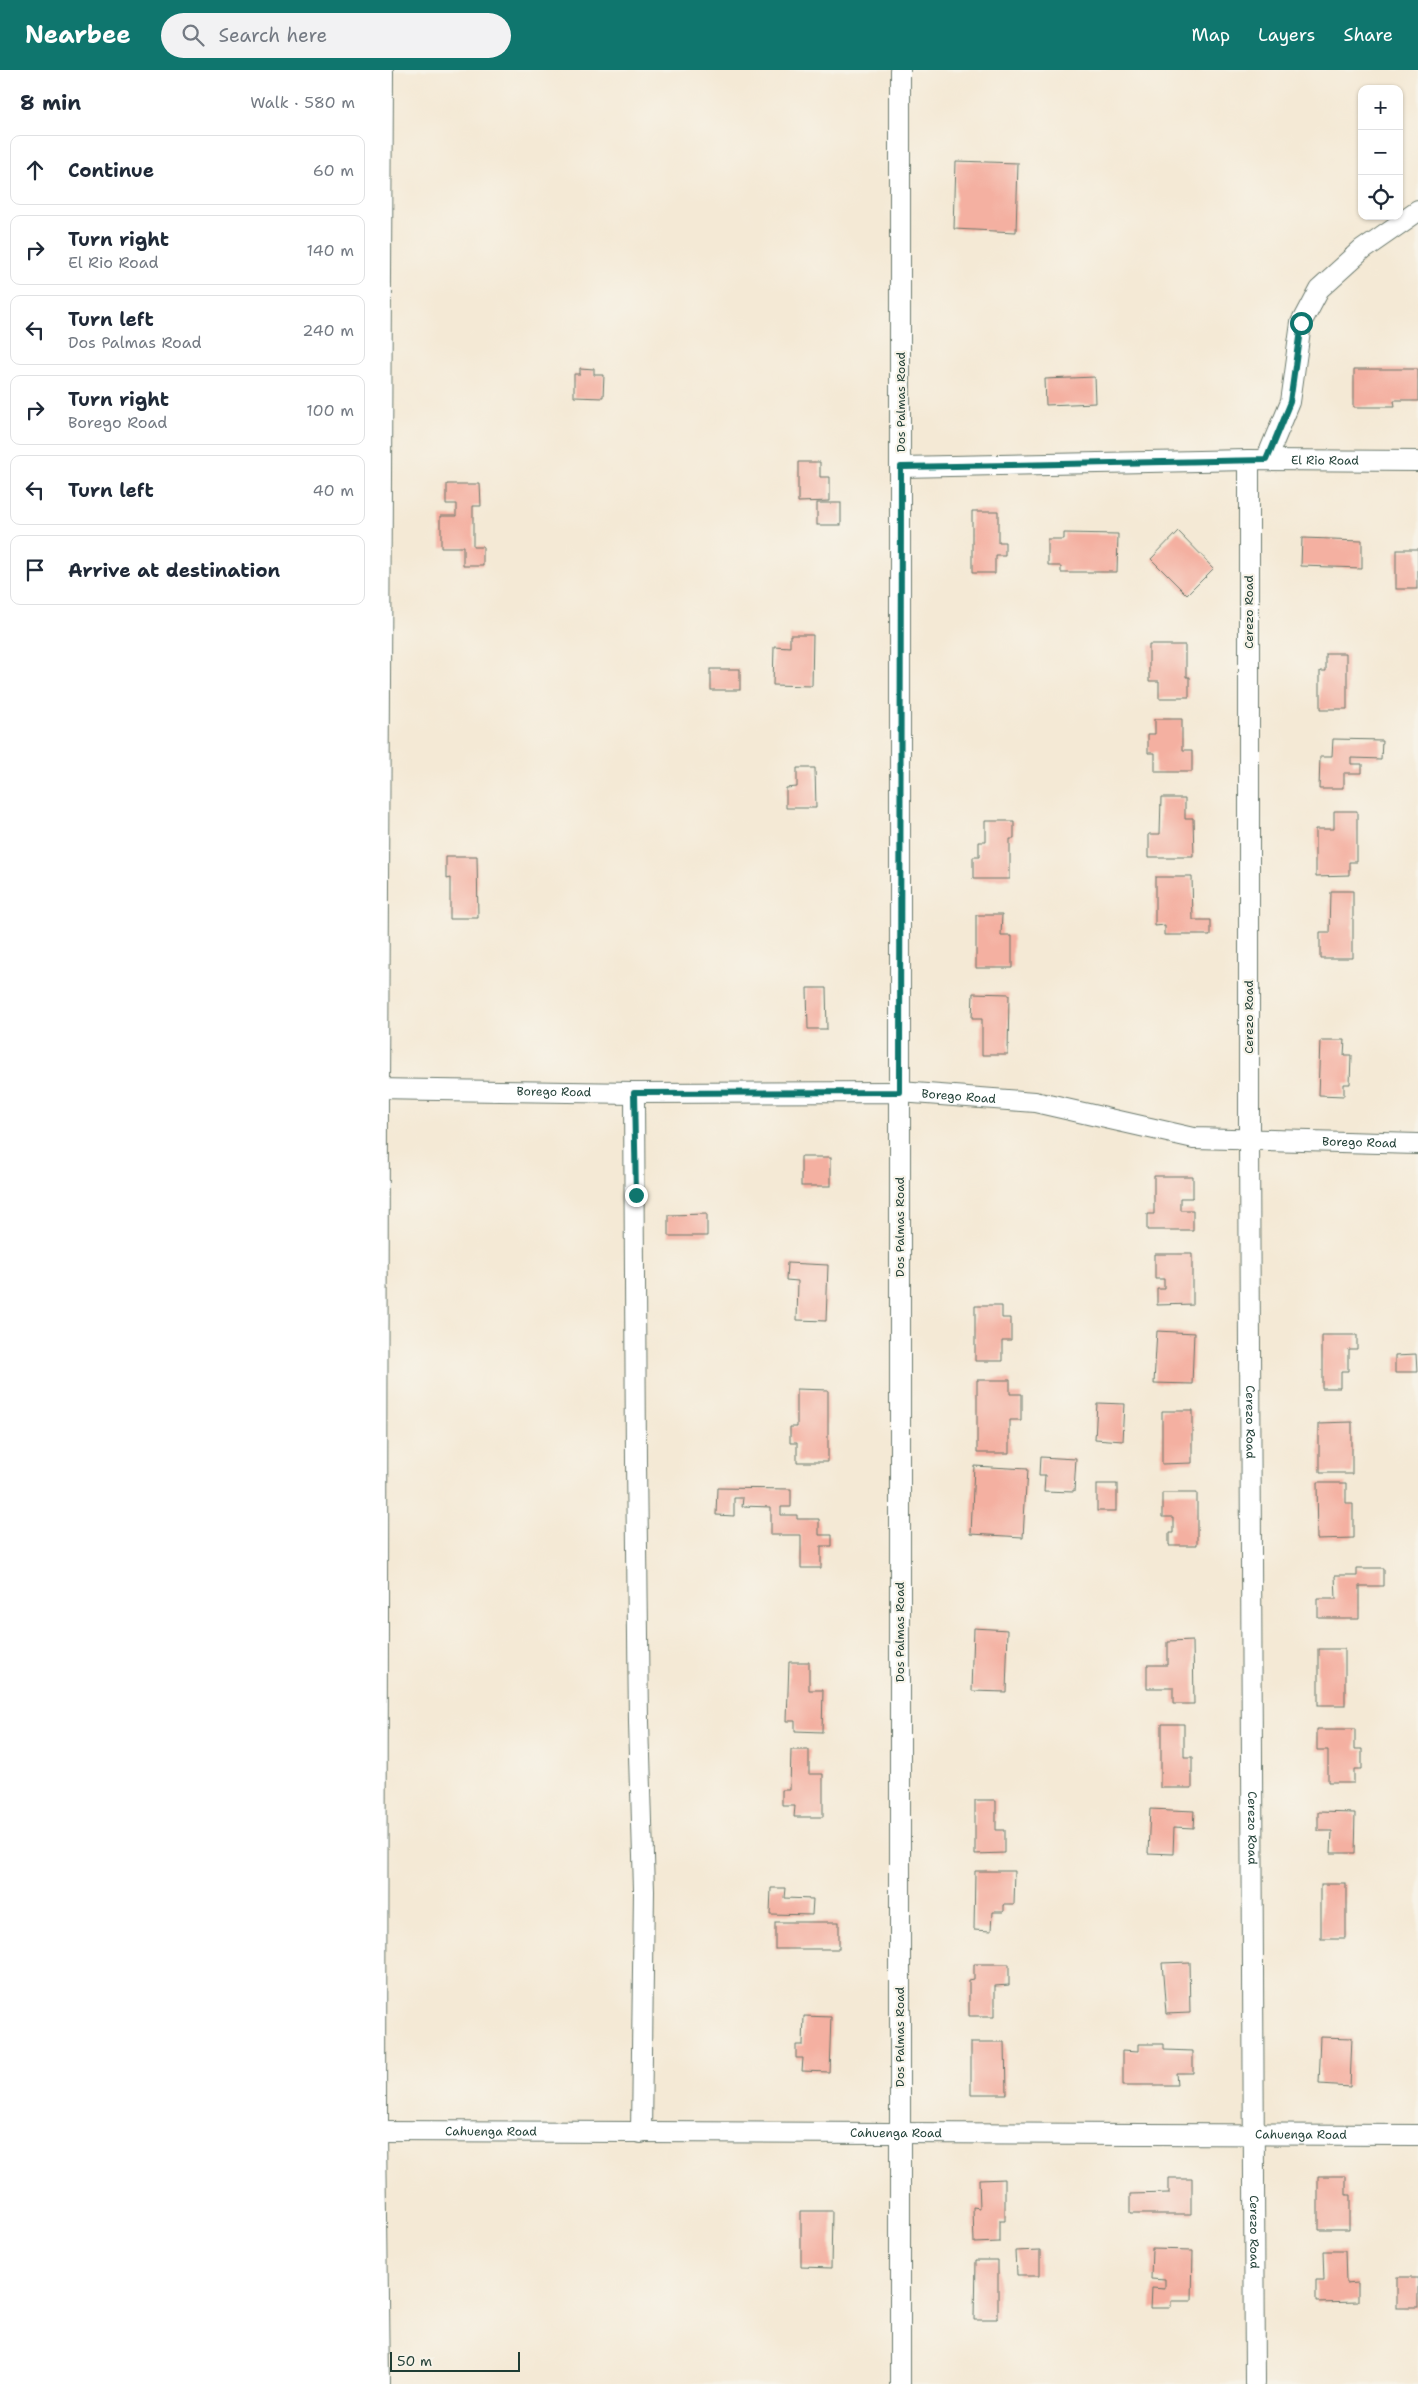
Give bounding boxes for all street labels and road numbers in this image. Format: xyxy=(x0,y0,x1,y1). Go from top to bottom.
street label: Dos Palmas Road xyxy=(893,351,909,452)
street label: El Rio Road xyxy=(1291,452,1359,469)
street label: Cerezo Road xyxy=(1241,575,1257,649)
street label: Cerezo Road xyxy=(1241,980,1257,1054)
street label: Borego Road xyxy=(517,1083,592,1100)
street label: Borego Road xyxy=(921,1086,997,1107)
street label: Borego Road xyxy=(1322,1133,1397,1151)
street label: Dos Palmas Road xyxy=(892,1176,908,1277)
street label: Cerezo Road xyxy=(1242,1385,1259,1459)
street label: Dos Palmas Road xyxy=(892,1581,908,1682)
street label: Cerezo Road xyxy=(1244,1791,1260,1865)
street label: Dos Palmas Road xyxy=(892,1986,908,2087)
street label: Cahuenga Road xyxy=(445,2123,537,2140)
street label: Cahuenga Road xyxy=(850,2125,942,2141)
street label: Cahuenga Road xyxy=(1255,2126,1347,2143)
street label: Cerezo Road xyxy=(1246,2195,1262,2269)

